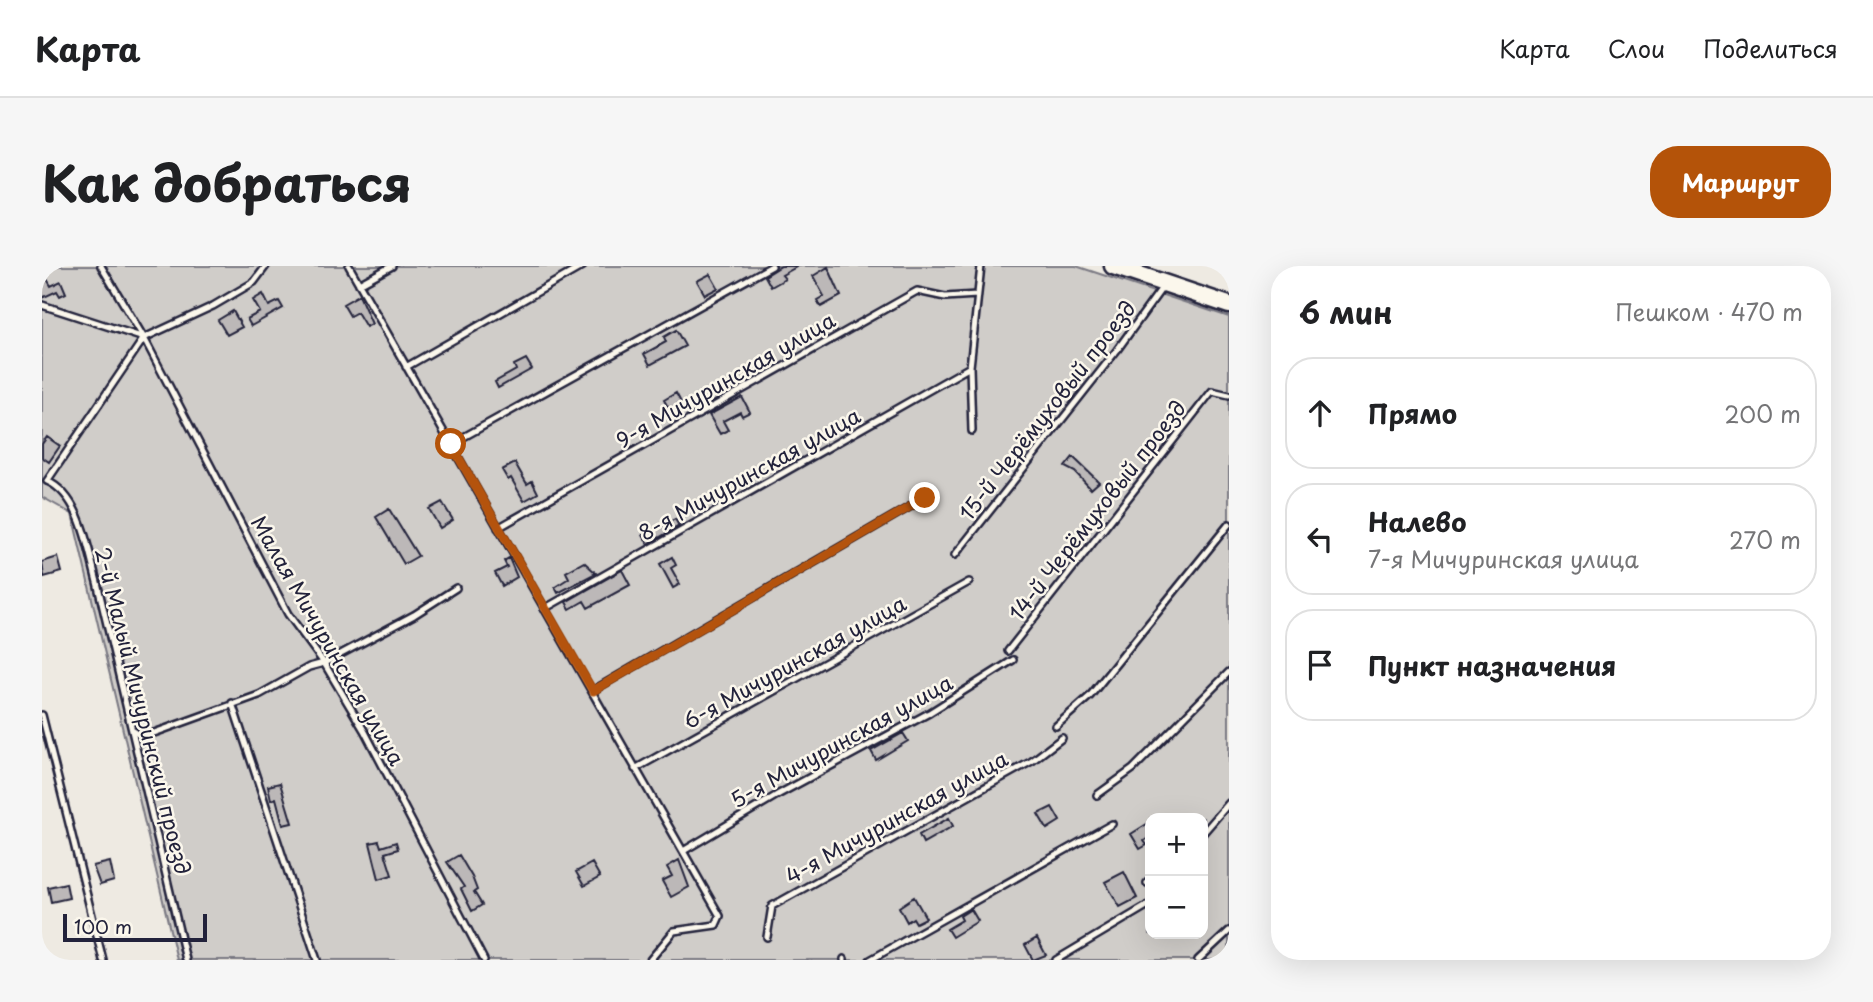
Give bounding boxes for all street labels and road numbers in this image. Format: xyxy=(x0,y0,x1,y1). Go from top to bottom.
street label: 15-й Черёмуховый проезд xyxy=(950,293,1143,527)
street label: 9-я Мичуринская улица xyxy=(609,303,841,455)
street label: 14-й Черёмуховый проезд xyxy=(1000,393,1193,627)
street label: 8-я Мичуринская улица xyxy=(632,398,866,548)
street label: Малая Мичуринская улица xyxy=(244,509,414,772)
street label: 2-й Малый Мичуринский проезд xyxy=(88,543,200,878)
street label: 6-я Мичуринская улица xyxy=(677,586,912,736)
street label: 5-я Мичуринская улица xyxy=(724,665,959,815)
street label: 4-я Мичуринская улица xyxy=(779,741,1014,891)

